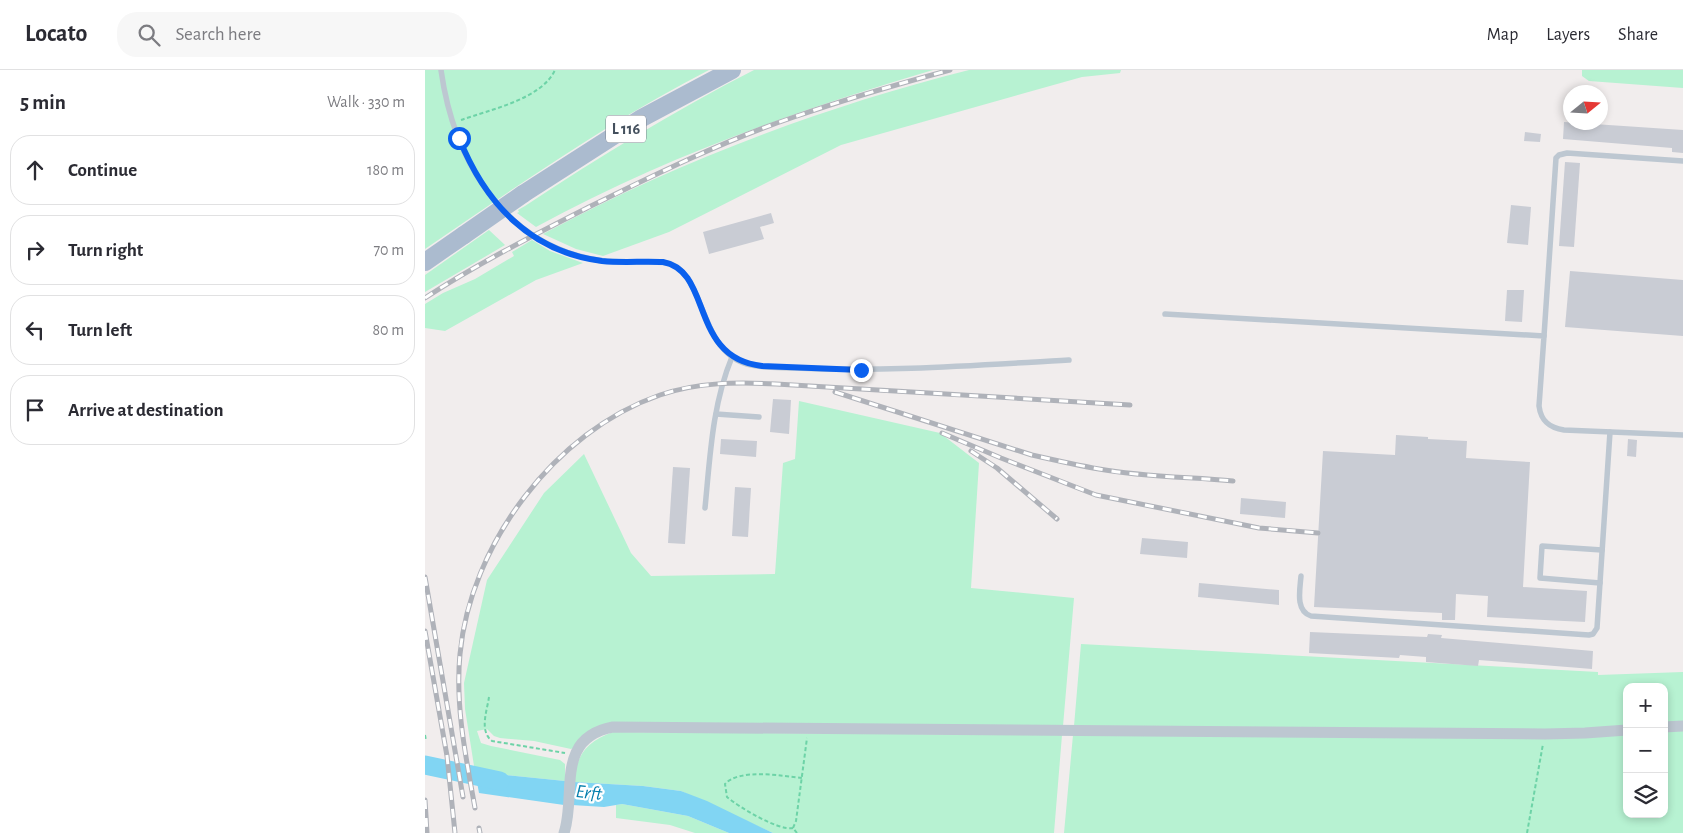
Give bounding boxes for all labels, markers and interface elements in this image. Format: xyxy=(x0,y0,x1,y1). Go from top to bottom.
search box xyxy=(117,12,467,57)
icon: search xyxy=(135,21,163,49)
text: Locato xyxy=(25,22,87,46)
text: Search here xyxy=(175,25,261,44)
text: Map xyxy=(1487,26,1518,44)
text: Layers xyxy=(1546,26,1590,44)
text: Share xyxy=(1618,26,1658,44)
north arrow xyxy=(1563,85,1608,130)
text: 5 min xyxy=(20,92,66,113)
text: Walk · 330 m xyxy=(327,94,405,110)
road number: L 116 xyxy=(606,116,646,142)
route start xyxy=(448,127,471,150)
icon: ahead xyxy=(21,156,49,184)
text: Continue xyxy=(68,161,137,180)
text: 180 m xyxy=(367,162,404,178)
icon: right xyxy=(21,236,49,264)
text: Turn right xyxy=(68,241,143,260)
text: 70 m xyxy=(373,242,404,258)
icon: left xyxy=(21,316,49,344)
text: Turn left xyxy=(68,321,132,340)
text: 80 m xyxy=(373,322,404,338)
route end xyxy=(850,359,873,382)
icon: arrive xyxy=(21,396,49,424)
text: Arrive at destination xyxy=(68,401,224,420)
map controls xyxy=(1623,683,1668,818)
button: + xyxy=(1623,683,1668,728)
button: − xyxy=(1623,728,1668,773)
button: layers xyxy=(1623,773,1668,818)
water label: Erft xyxy=(575,782,604,804)

